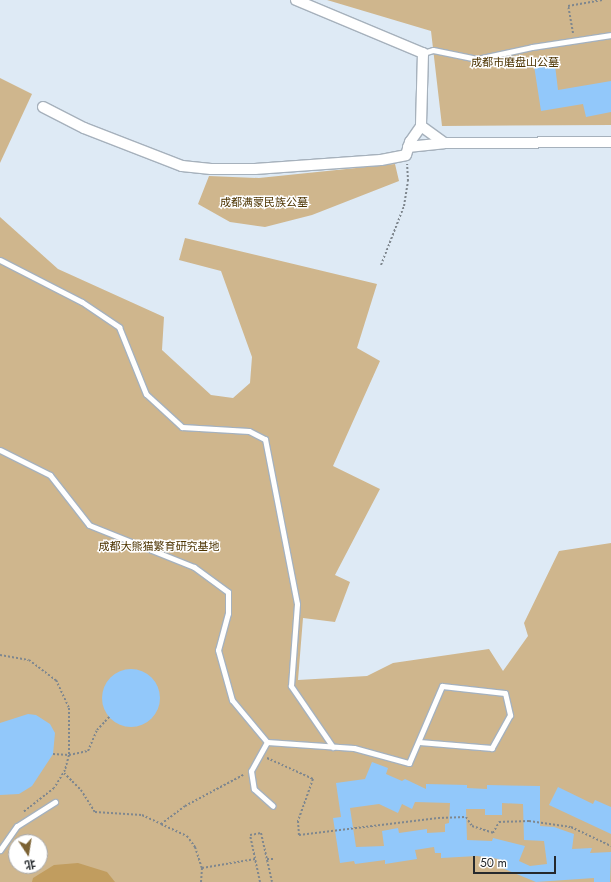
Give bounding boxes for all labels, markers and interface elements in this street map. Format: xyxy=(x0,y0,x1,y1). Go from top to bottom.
park label: 成都市磨盘山公墓 xyxy=(471,55,559,69)
park label: 成都满蒙民族公墓 xyxy=(220,195,308,209)
park label: 成都大熊猫繁育研究基地 xyxy=(99,539,219,553)
north arrow xyxy=(8,834,48,874)
scale bar xyxy=(475,848,558,874)
text: 50 m xyxy=(480,854,507,872)
text: 北 xyxy=(23,856,37,874)

